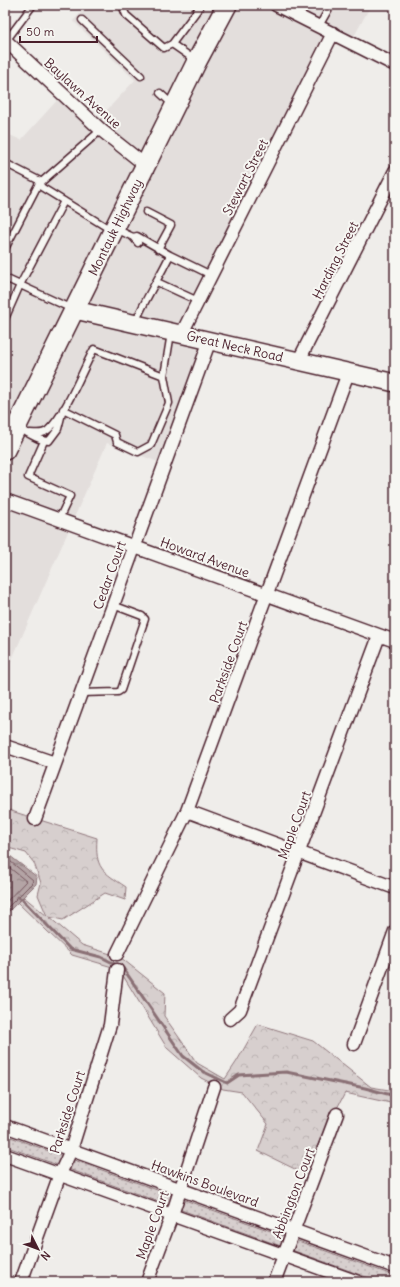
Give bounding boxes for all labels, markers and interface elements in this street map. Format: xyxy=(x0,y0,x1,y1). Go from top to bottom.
scale bar xyxy=(20,18,97,44)
text: 50 m xyxy=(26,24,55,39)
street label: Baylawn Avenue xyxy=(41,54,125,132)
street label: Stewart Street xyxy=(219,136,272,218)
street label: Montauk Highway xyxy=(85,176,146,279)
street label: Harding Street xyxy=(309,218,363,302)
street label: Great Neck Road xyxy=(185,327,285,366)
street label: Howard Avenue xyxy=(158,533,252,581)
street label: Cedar Court xyxy=(89,538,130,612)
street label: Parkside Court xyxy=(206,618,251,706)
street label: Maple Court xyxy=(274,788,315,862)
street label: Parkside Court xyxy=(46,1068,89,1156)
street label: Abbington Court xyxy=(268,1145,319,1241)
street label: Hawkins Boulevard xyxy=(149,1156,261,1211)
street label: Maple Court xyxy=(132,1188,173,1262)
north arrow xyxy=(18,1229,58,1269)
text: N xyxy=(38,1248,53,1263)

